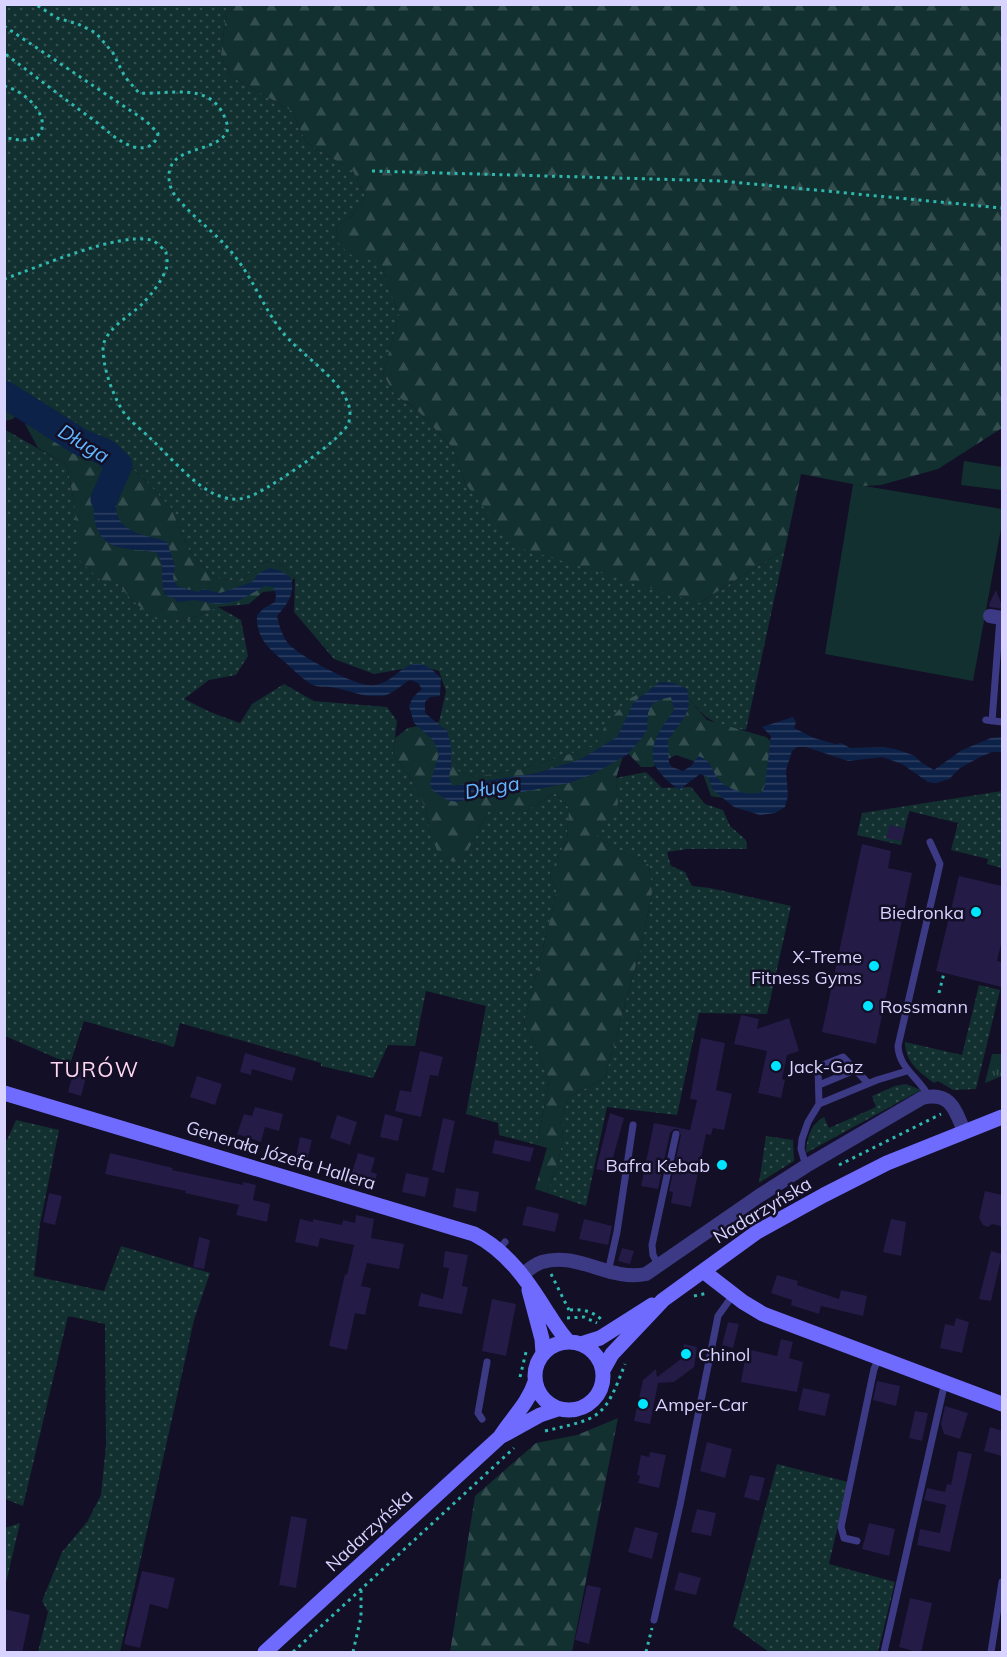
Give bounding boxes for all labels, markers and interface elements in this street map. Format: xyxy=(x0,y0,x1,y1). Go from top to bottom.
water label: Długa xyxy=(54,418,114,468)
water label: Długa xyxy=(463,770,521,804)
place label: Biedronka xyxy=(880,901,964,924)
marker: Biedronka xyxy=(969,905,983,919)
place label: X-Treme Fitness Gyms xyxy=(751,945,862,989)
marker: X-Treme Fitness Gyms xyxy=(867,959,881,973)
place label: Rossmann xyxy=(880,995,968,1018)
marker: Rossmann xyxy=(861,999,875,1013)
place label: Jack-Gaz xyxy=(788,1055,863,1078)
district label: TURÓW xyxy=(50,1056,140,1082)
marker: Jack-Gaz xyxy=(769,1059,783,1073)
street label: Generała Józefa Hallera xyxy=(183,1115,379,1195)
place label: Bafra Kebab xyxy=(606,1154,710,1177)
marker: Bafra Kebab xyxy=(715,1158,729,1172)
street label: Nadarzyńska xyxy=(709,1172,815,1248)
place label: Chinol xyxy=(698,1343,750,1366)
marker: Chinol xyxy=(679,1347,693,1361)
place label: Amper-Car xyxy=(655,1393,748,1416)
marker: Amper-Car xyxy=(636,1397,650,1411)
street label: Nadarzyńska xyxy=(321,1484,417,1576)

